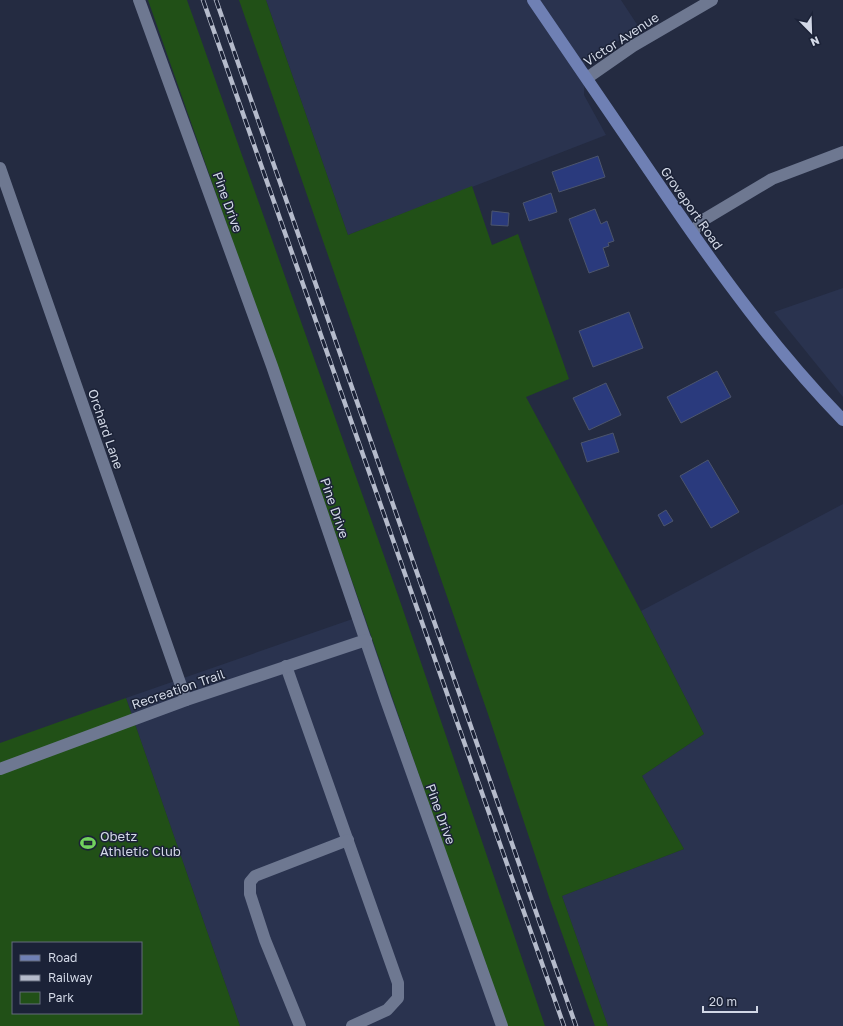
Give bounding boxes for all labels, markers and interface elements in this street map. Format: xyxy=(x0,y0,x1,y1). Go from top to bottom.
street label: Victor Avenue xyxy=(580,9,662,69)
north arrow xyxy=(791,12,831,52)
text: N xyxy=(809,34,821,49)
street label: Groveport Road xyxy=(657,163,727,253)
street label: Pine Drive xyxy=(210,170,246,234)
street label: Orchard Lane xyxy=(85,387,127,471)
street label: Pine Drive xyxy=(317,476,353,540)
street label: Recreation Trail xyxy=(129,666,227,712)
street label: Pine Drive xyxy=(423,782,459,846)
place label: Obetz Athletic Club xyxy=(100,828,181,859)
sports icon: Obetz Athletic Club xyxy=(79,834,97,852)
legend xyxy=(12,942,142,1014)
text: Road xyxy=(48,950,77,965)
text: Railway xyxy=(48,970,93,985)
scale bar xyxy=(703,988,757,1014)
text: Park xyxy=(48,990,74,1005)
text: 20 m xyxy=(709,994,737,1009)

